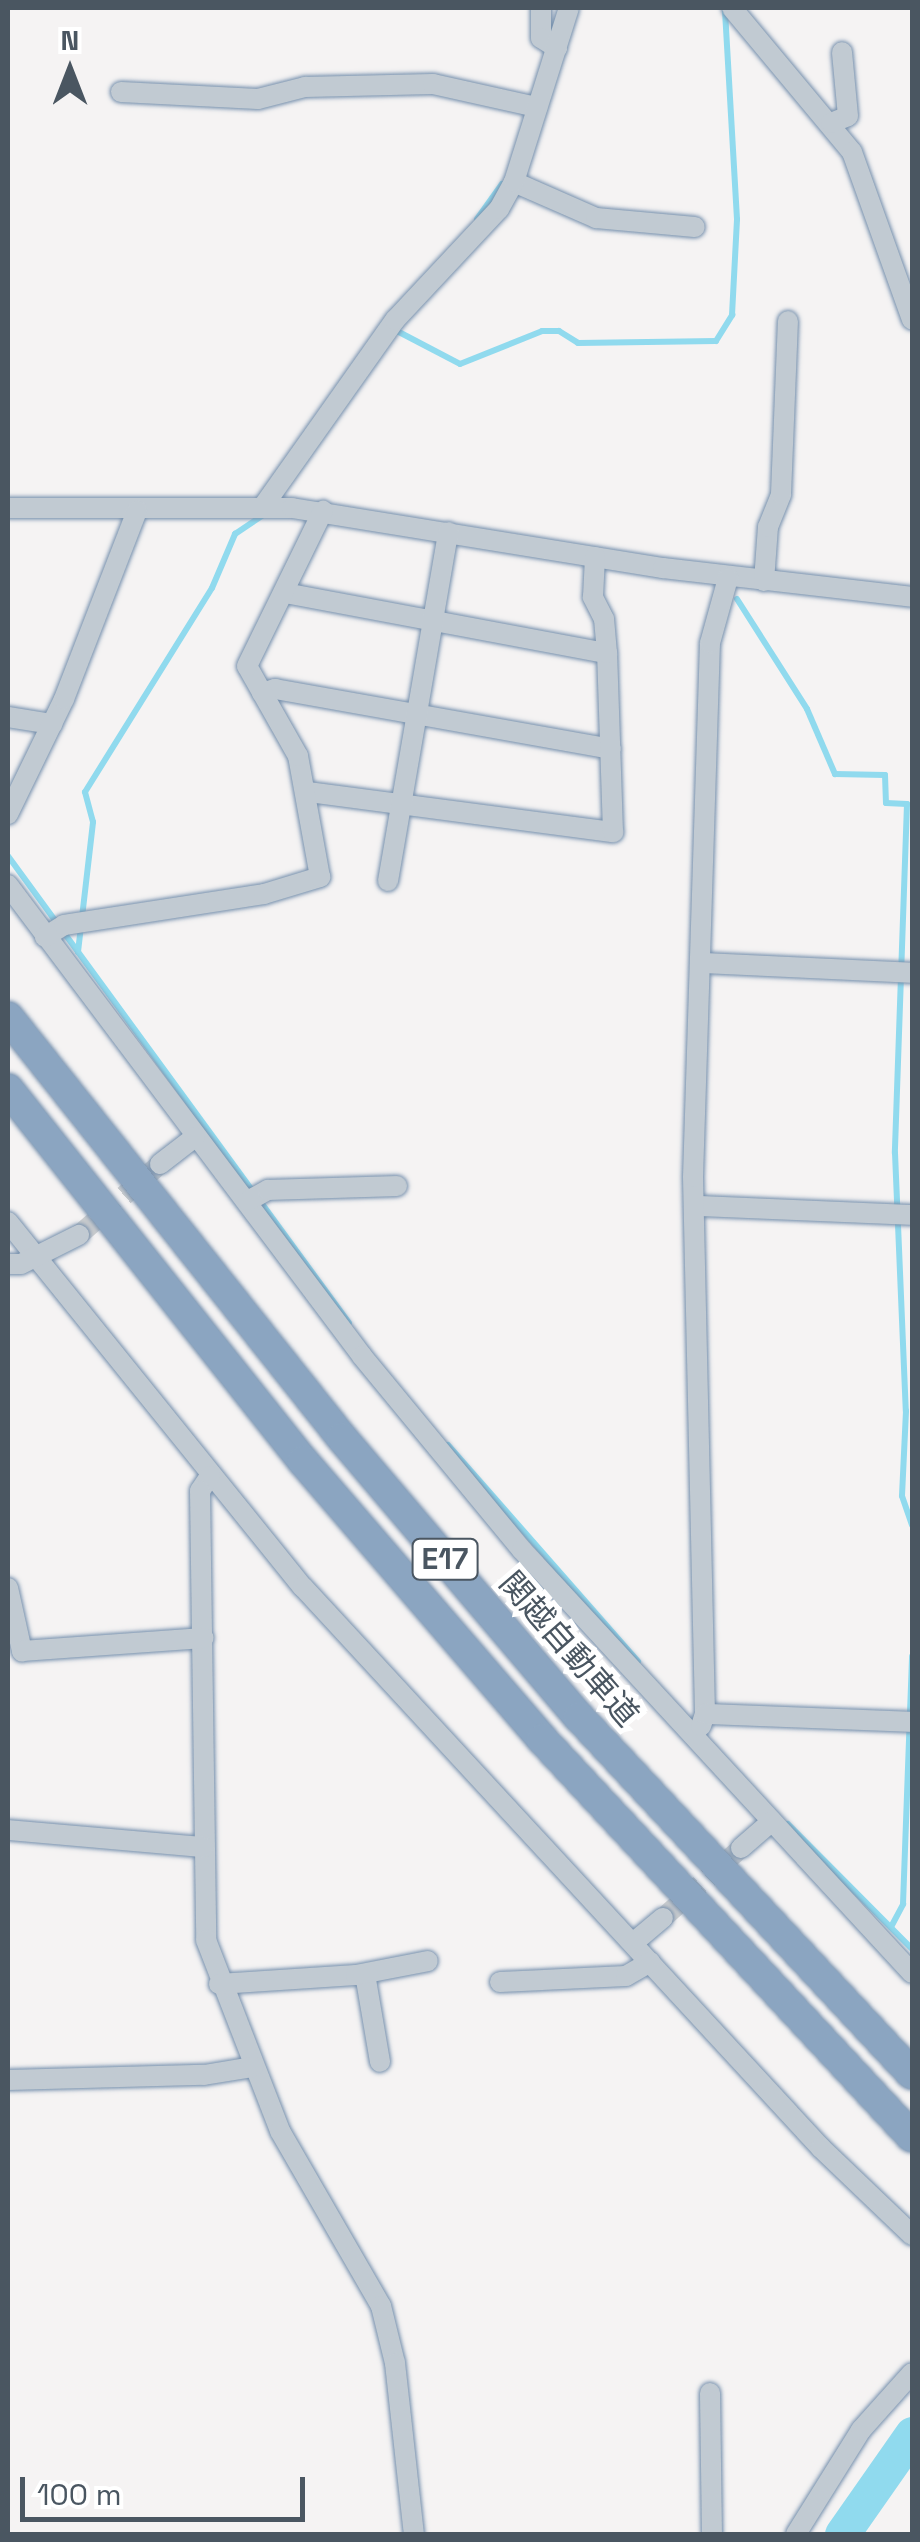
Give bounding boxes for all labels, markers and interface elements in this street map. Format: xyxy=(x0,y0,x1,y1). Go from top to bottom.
north arrow xyxy=(20,20,120,120)
text: N xyxy=(61,22,79,58)
road number: E17 xyxy=(410,1534,480,1584)
street label: 関越自動車道 xyxy=(492,1564,646,1734)
scale bar xyxy=(25,2457,310,2519)
text: 100 m xyxy=(37,2475,122,2514)

